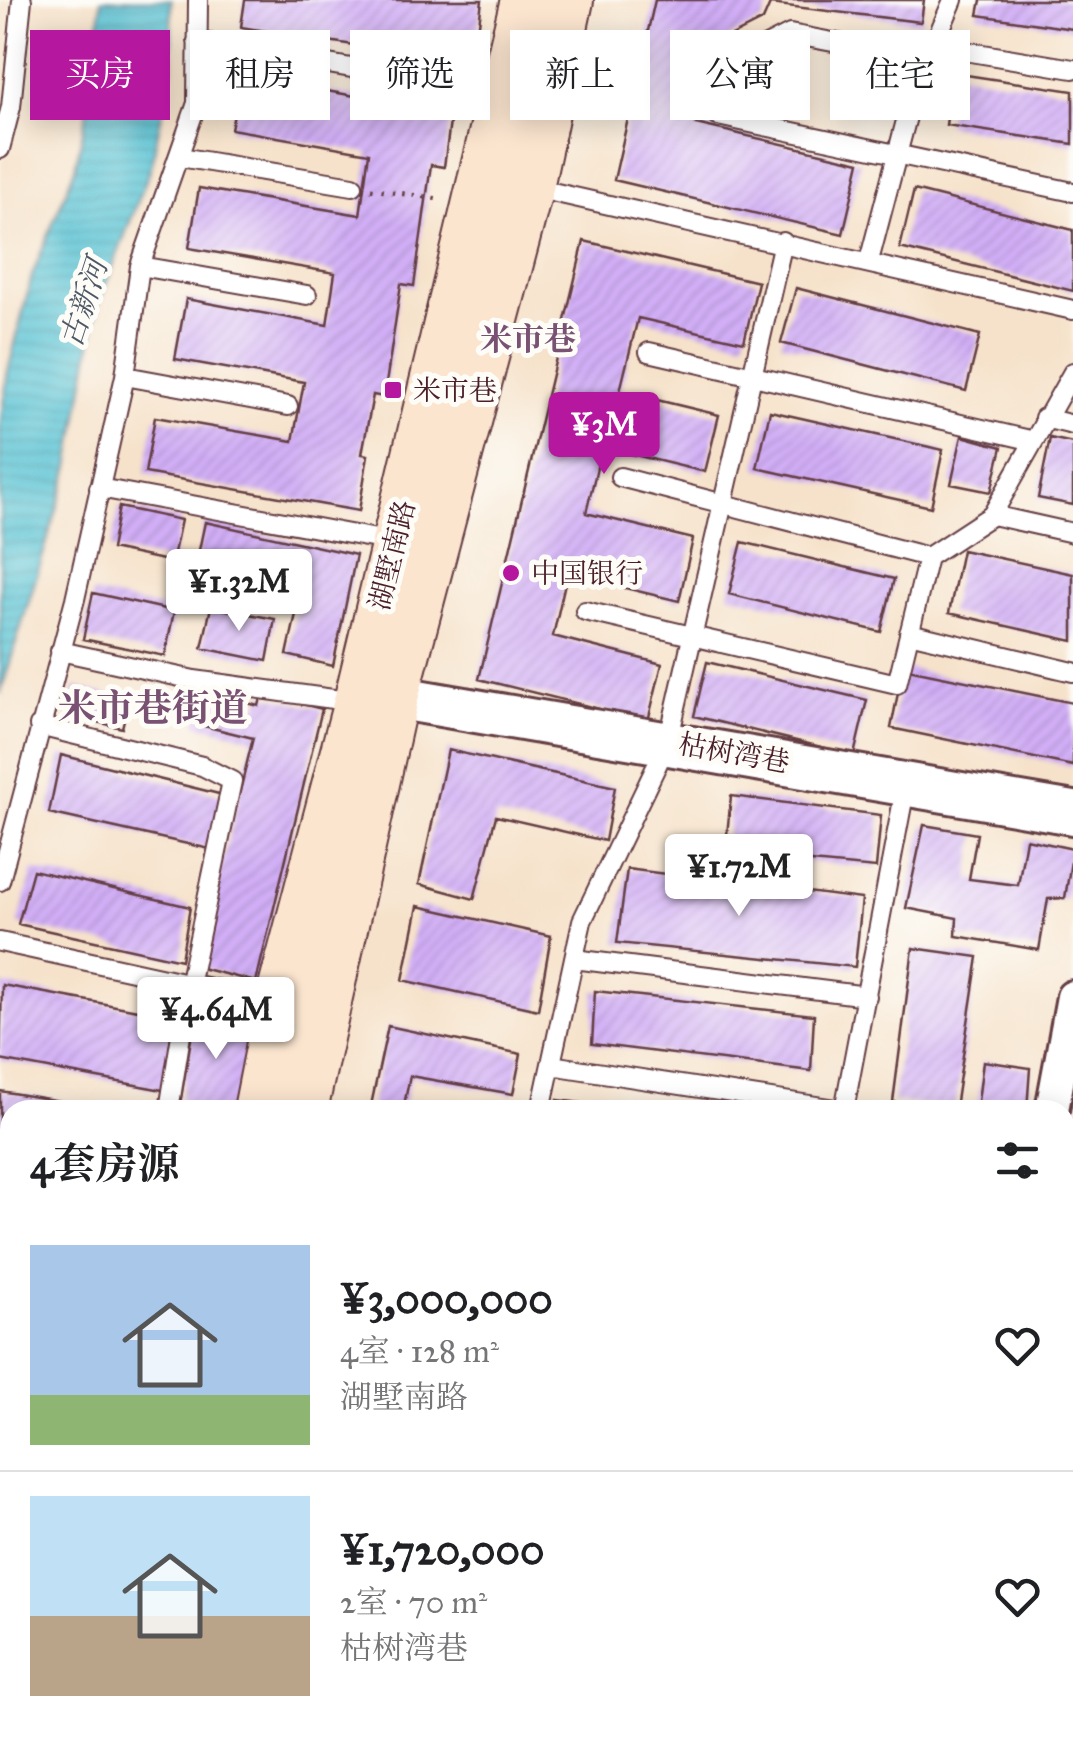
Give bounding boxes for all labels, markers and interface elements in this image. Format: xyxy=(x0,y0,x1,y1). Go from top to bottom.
chip: 买房 xyxy=(30,30,170,120)
chip: 租房 xyxy=(190,30,330,120)
chip: 筛选 xyxy=(350,30,490,120)
chip: 新上 xyxy=(510,30,650,120)
chip: 公寓 xyxy=(670,30,810,120)
chip: 住宅 xyxy=(830,30,970,120)
water label: 古新河 xyxy=(53,250,117,351)
district label: 米市巷 xyxy=(480,320,576,359)
place label: 米市巷 xyxy=(413,373,497,408)
marker: 米市巷 xyxy=(382,379,404,401)
pin: ¥3M xyxy=(556,392,652,477)
text: ¥3M xyxy=(571,405,637,444)
street label: 湖墅南路 xyxy=(361,496,423,614)
pin: ¥1.32M xyxy=(158,549,320,634)
place label: 中国银行 xyxy=(531,556,643,591)
text: ¥1.32M xyxy=(188,562,290,601)
marker: 中国银行 xyxy=(500,562,522,584)
district label: 米市巷街道 xyxy=(58,685,248,731)
street label: 枯树湾巷 xyxy=(676,726,792,780)
pin: ¥1.72M xyxy=(658,834,820,919)
text: ¥1.72M xyxy=(687,847,791,886)
pin: ¥4.64M xyxy=(135,977,297,1062)
text: ¥4.64M xyxy=(159,990,273,1029)
icon: filters xyxy=(990,1133,1045,1188)
text: 4套房源 xyxy=(30,1138,179,1190)
text: ¥3,000,000 xyxy=(340,1273,553,1325)
icon: home xyxy=(110,1285,230,1405)
icon: heart xyxy=(990,1318,1045,1373)
text: 4室 · 128 m² xyxy=(340,1332,499,1371)
text: 湖墅南路 xyxy=(340,1378,468,1417)
text: ¥1,720,000 xyxy=(340,1524,544,1576)
icon: home xyxy=(110,1536,230,1656)
icon: heart xyxy=(990,1569,1045,1624)
text: 2室 · 70 m² xyxy=(340,1583,487,1622)
text: 枯树湾巷 xyxy=(340,1629,468,1668)

